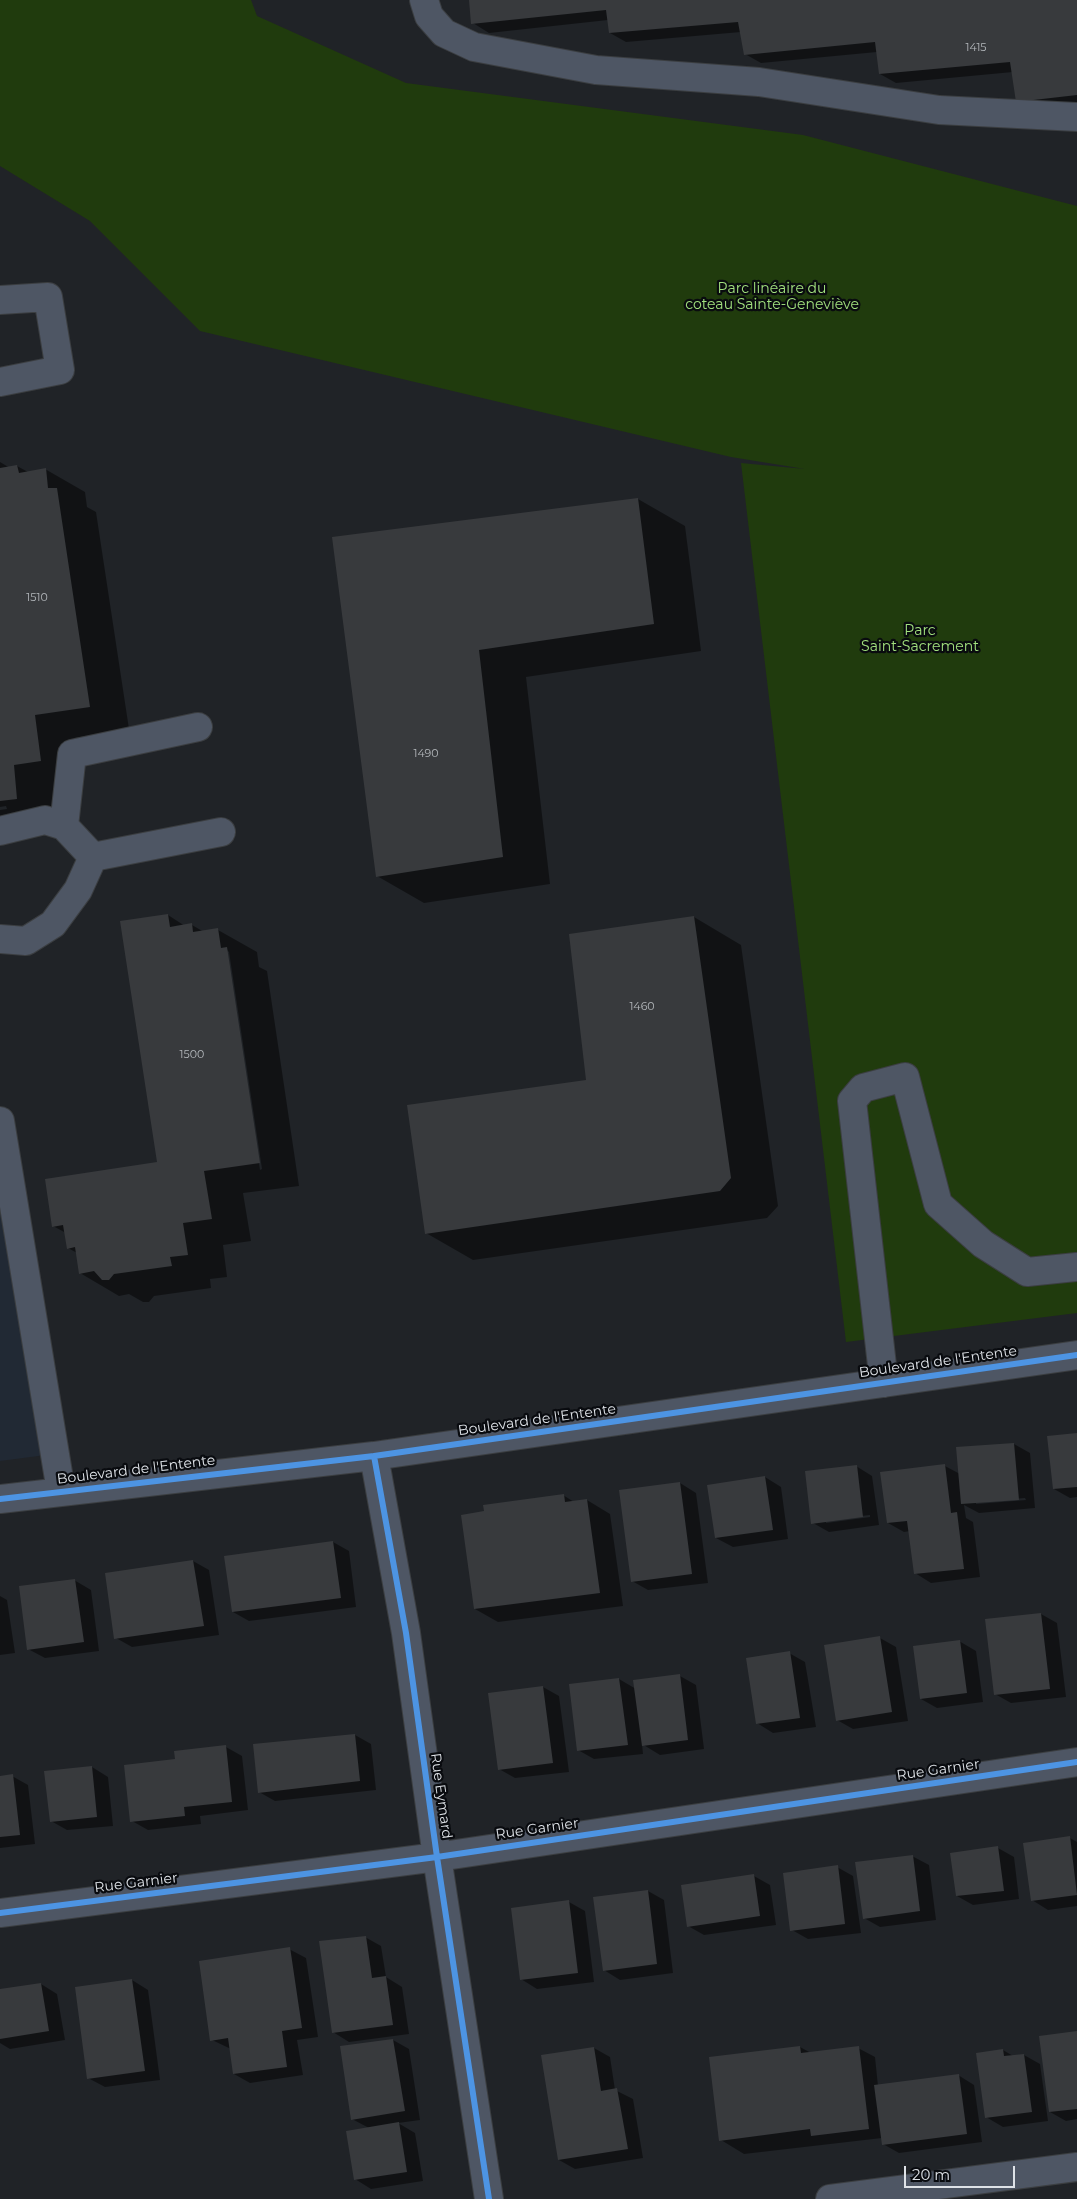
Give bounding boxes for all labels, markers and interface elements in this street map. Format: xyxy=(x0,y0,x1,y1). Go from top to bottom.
house number: 1415 xyxy=(965,41,987,55)
park label: Parc linéaire du coteau Sainte-Geneviève xyxy=(685,281,859,314)
house number: 1510 xyxy=(26,591,48,605)
park label: Parc Saint-Sacrement xyxy=(861,623,979,656)
house number: 1490 xyxy=(413,747,439,761)
house number: 1460 xyxy=(629,1000,655,1014)
house number: 1500 xyxy=(180,1048,204,1062)
street label: Boulevard de l'Entente xyxy=(858,1343,1018,1381)
street label: Boulevard de l'Entente xyxy=(457,1401,617,1439)
street label: Boulevard de l'Entente xyxy=(56,1452,216,1488)
street label: Rue Eymard xyxy=(427,1752,455,1840)
street label: Rue Garnier xyxy=(895,1756,981,1784)
street label: Rue Garnier xyxy=(494,1815,580,1843)
street label: Rue Garnier xyxy=(94,1870,178,1896)
scale bar xyxy=(907,2156,1018,2188)
text: 20 m xyxy=(912,2165,950,2184)

